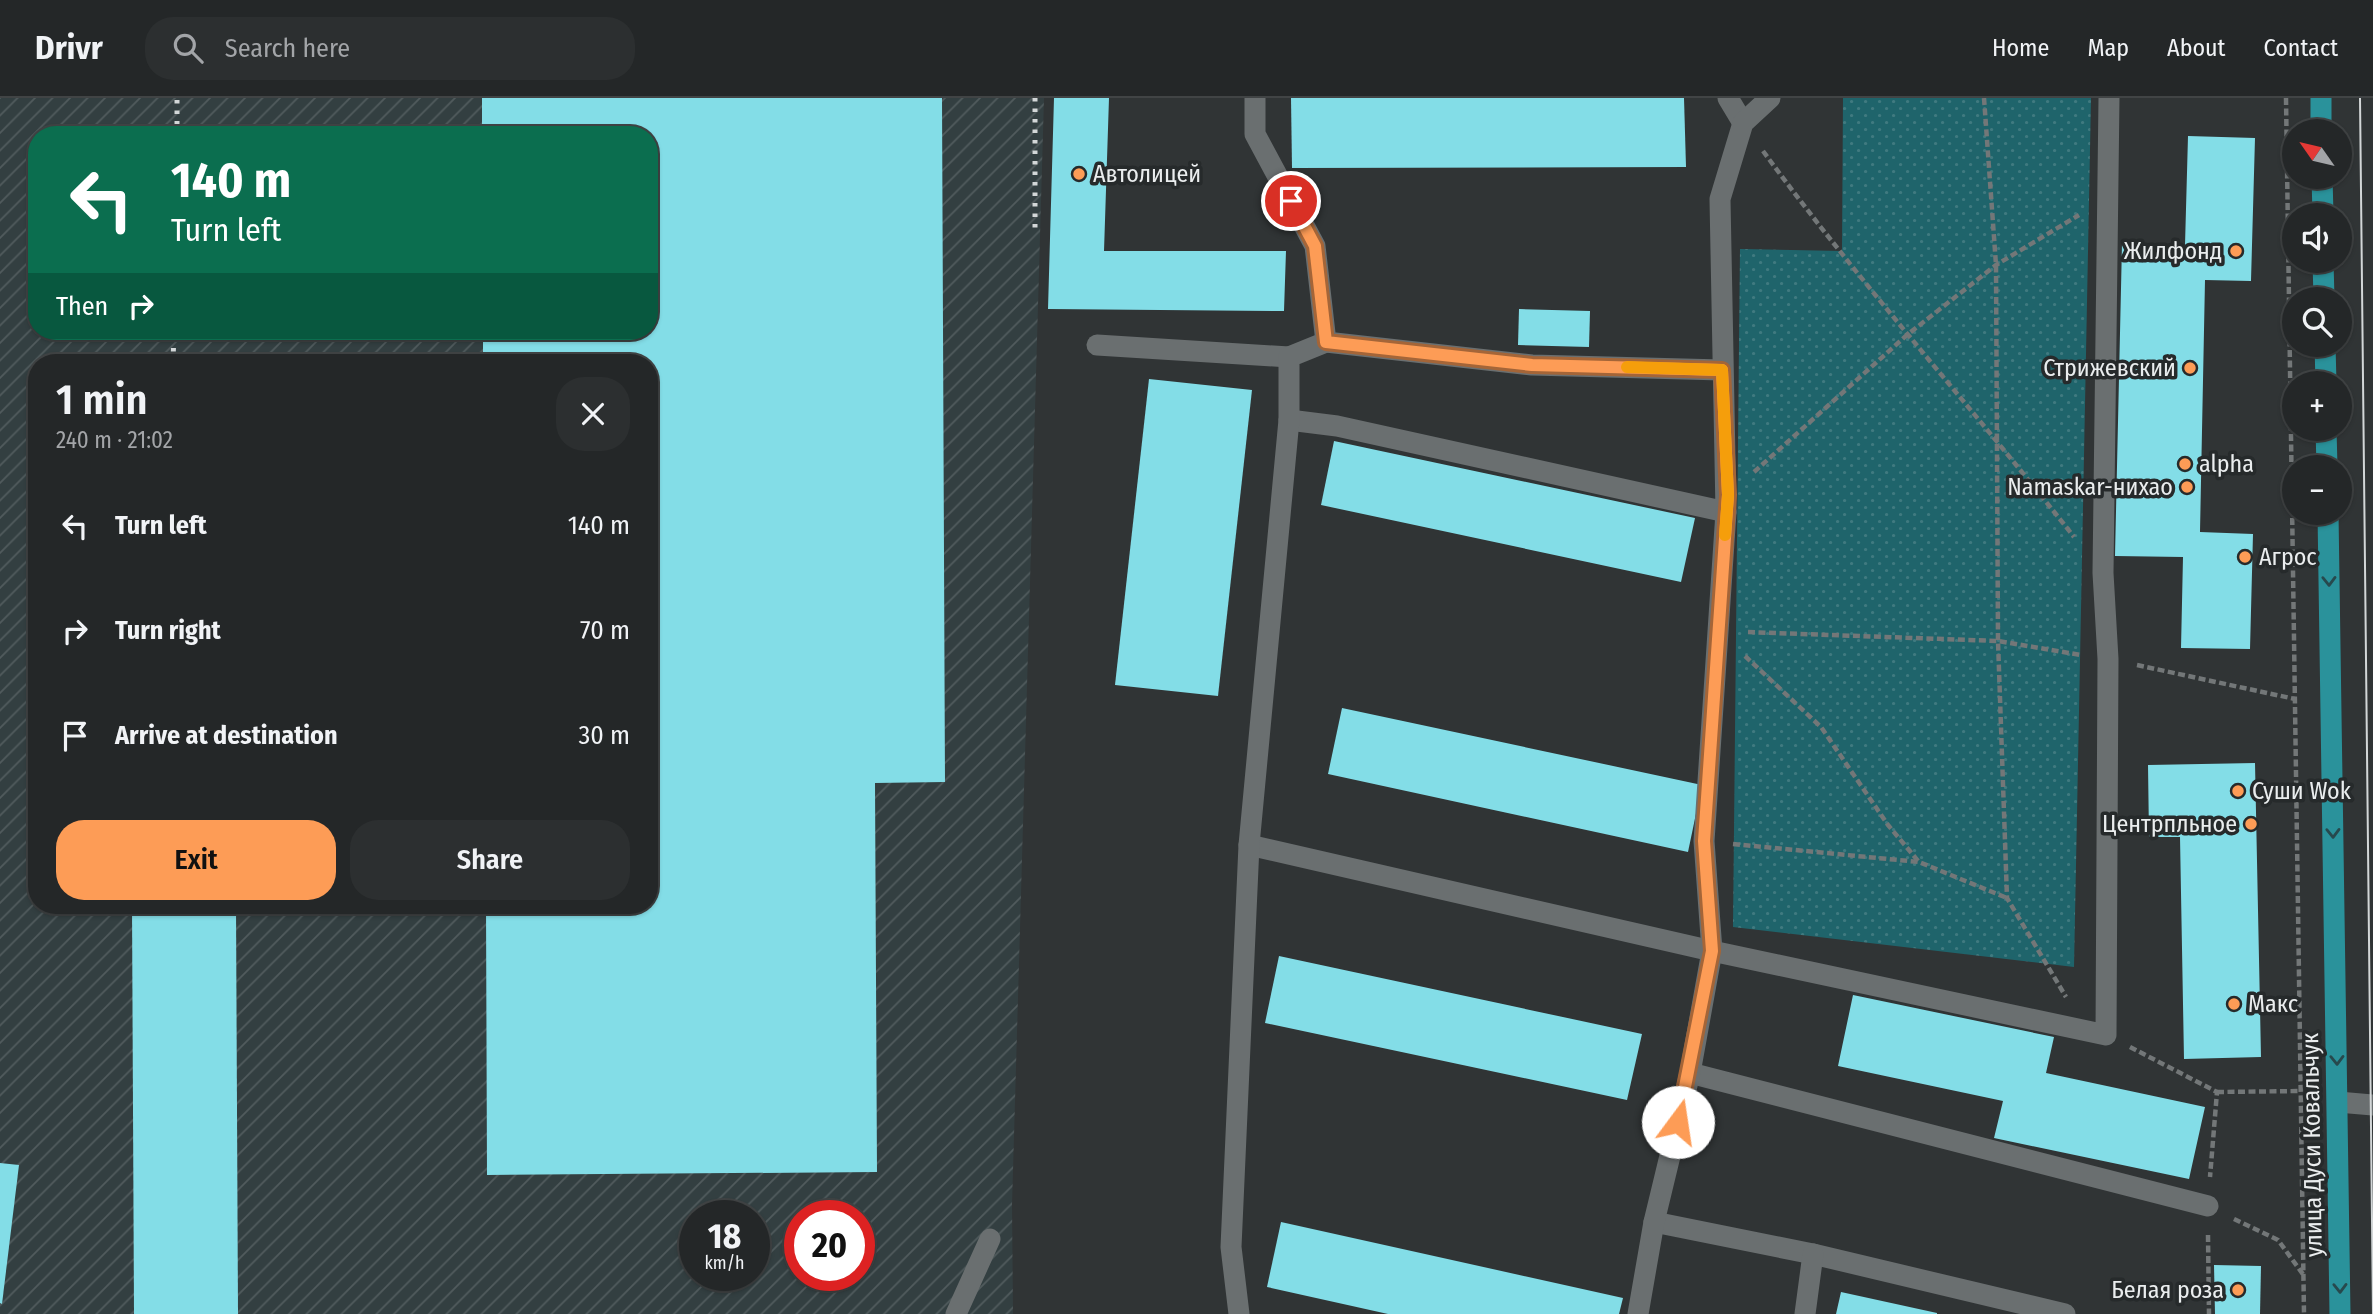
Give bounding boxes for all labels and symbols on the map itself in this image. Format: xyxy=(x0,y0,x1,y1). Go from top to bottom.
north arrow xyxy=(2282,119,2352,189)
place label: Автолицей xyxy=(1093,160,1201,188)
marker: Автолицей xyxy=(1071,166,1087,182)
pin xyxy=(1261,171,1321,231)
place label: Жилфонд xyxy=(2124,237,2222,265)
marker: Жилфонд xyxy=(2228,243,2244,259)
place label: Стрижевский xyxy=(2043,354,2176,382)
marker: Стрижевский xyxy=(2182,360,2198,376)
place label: alpha xyxy=(2199,450,2254,478)
marker: alpha xyxy=(2177,456,2193,472)
place label: Namaskar-нихао xyxy=(2007,473,2173,501)
marker: Namaskar-нихао xyxy=(2179,479,2195,495)
place label: Агрос xyxy=(2259,543,2317,571)
marker: Агрос xyxy=(2237,549,2253,565)
one-way arrow xyxy=(2321,576,2337,587)
place label: Суши Wok xyxy=(2252,777,2352,805)
marker: Суши Wok xyxy=(2230,783,2246,799)
place label: Центрпльное xyxy=(2102,810,2237,838)
marker: Центрпльное xyxy=(2243,816,2259,832)
one-way arrow xyxy=(2325,828,2341,839)
place label: Макс xyxy=(2248,990,2298,1018)
marker: Макс xyxy=(2226,996,2242,1012)
street label: улица Дуси Ковальчук xyxy=(2296,1032,2328,1257)
one-way arrow xyxy=(2329,1056,2345,1066)
position arrow xyxy=(1641,1085,1715,1159)
speed limit sign: 20 xyxy=(784,1200,875,1291)
place label: Белая роза xyxy=(2111,1276,2224,1304)
marker: Белая роза xyxy=(2230,1282,2246,1298)
one-way arrow xyxy=(2332,1283,2347,1294)

